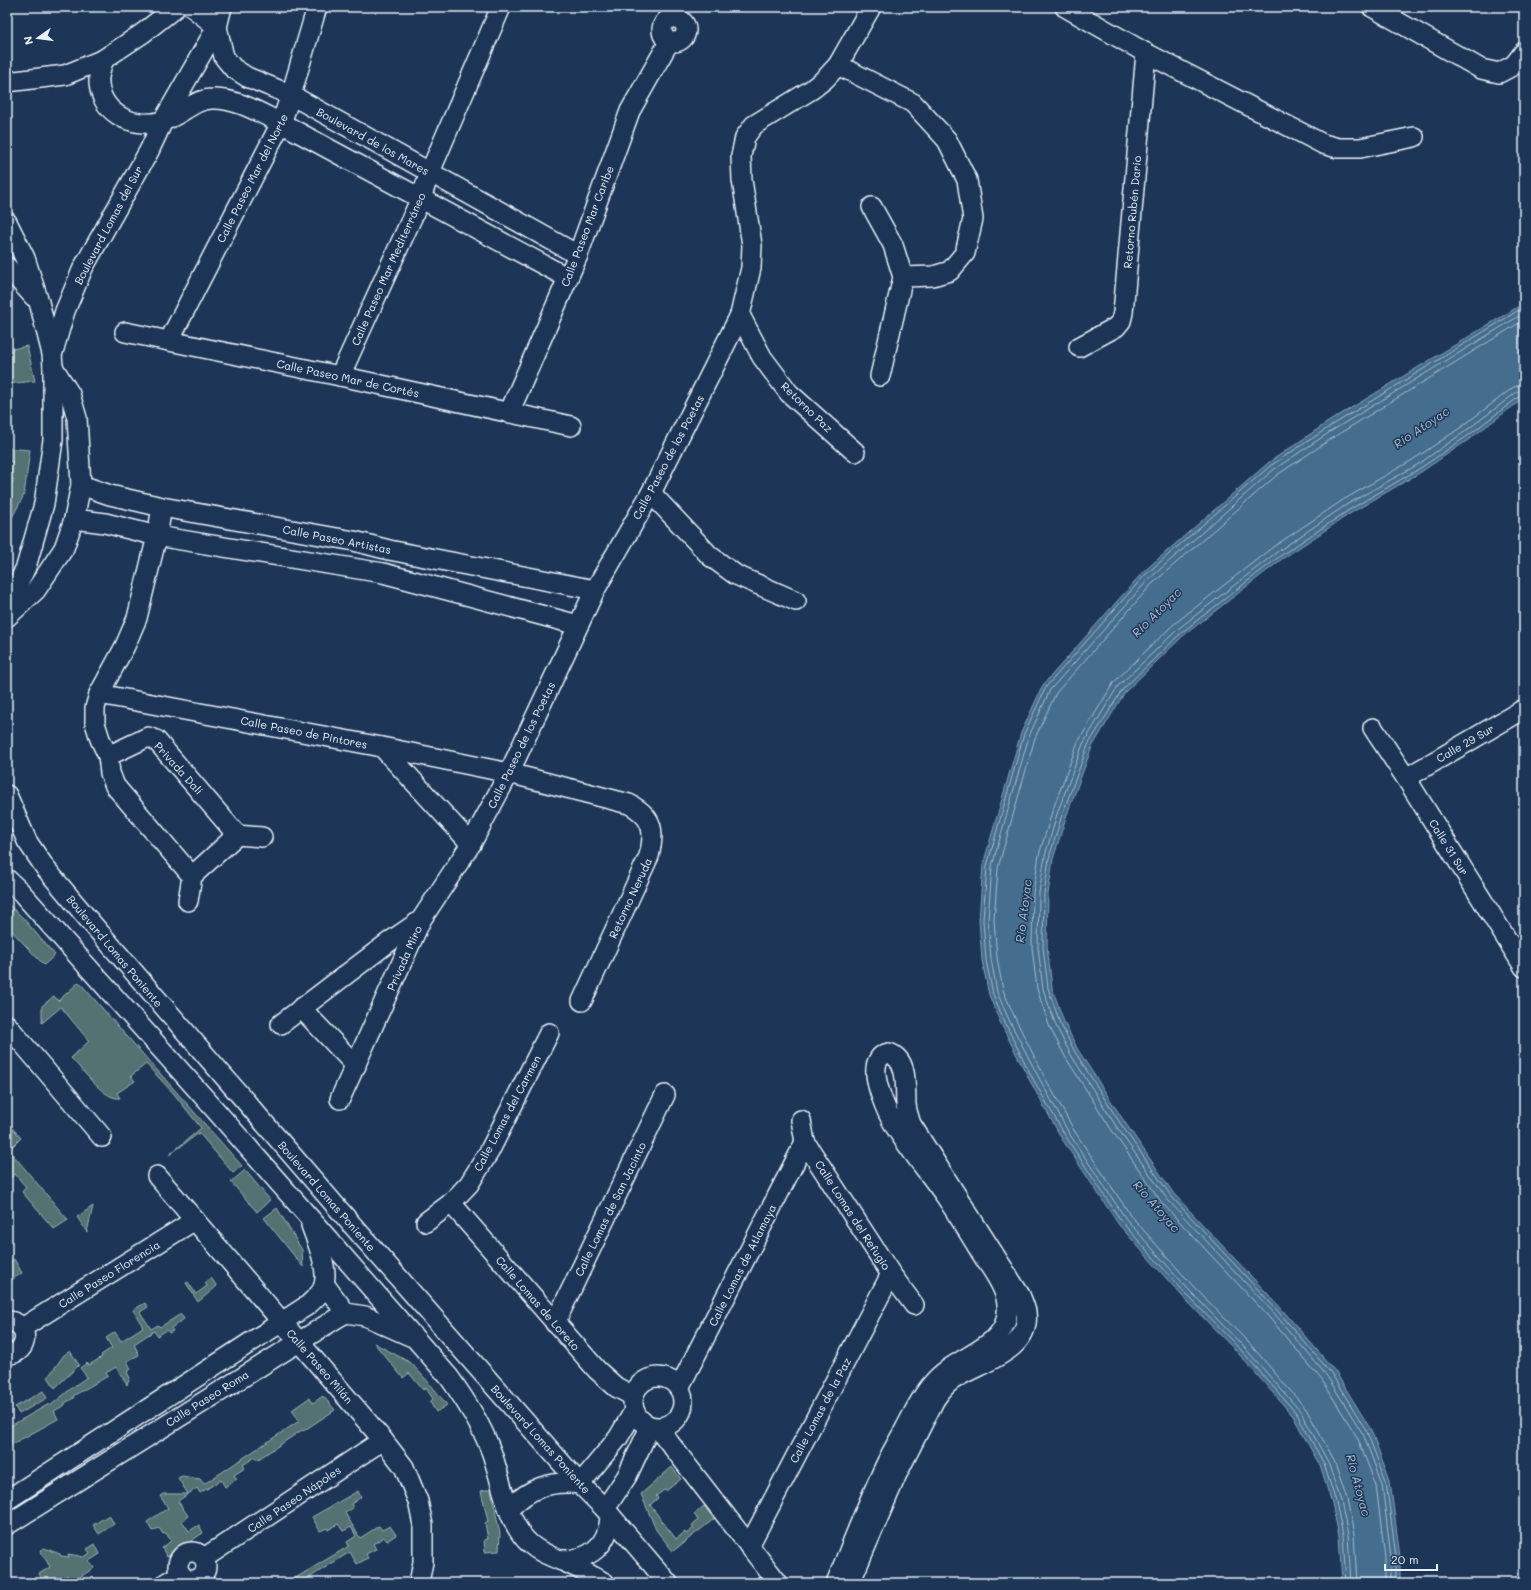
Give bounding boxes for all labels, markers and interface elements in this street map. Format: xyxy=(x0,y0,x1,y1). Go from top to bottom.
north arrow xyxy=(18,18,58,58)
text: N xyxy=(20,35,36,46)
street label: Boulevard de los Mares xyxy=(314,104,432,178)
street label: Calle Paseo Mar del Norte xyxy=(213,111,291,245)
street label: Retorno Rubén Darío xyxy=(1120,154,1144,269)
street label: Boulevard Lomas del Sur xyxy=(70,163,146,287)
street label: Calle Paseo Mar Caribe xyxy=(557,163,617,289)
street label: Calle Paseo Mar Mediterráneo xyxy=(347,190,429,348)
street label: Calle Paseo Mar de Cortés xyxy=(275,356,421,400)
street label: Retorno Paz xyxy=(778,378,836,436)
street label: Calle Paseo de los Poetas xyxy=(629,392,707,522)
water label: Río Atoyac xyxy=(1390,402,1452,452)
street label: Calle Paseo Artistas xyxy=(282,521,392,557)
water label: Río Atoyac xyxy=(1128,584,1184,640)
street label: Calle Paseo de los Poetas xyxy=(484,679,558,811)
street label: Calle Paseo de Pintores xyxy=(239,712,369,752)
street label: Calle 29 Sur xyxy=(1433,720,1497,766)
street label: Privada Dalí xyxy=(151,738,207,798)
street label: Calle 31 Sur xyxy=(1426,816,1472,878)
street label: Retorno Neruda xyxy=(605,855,655,941)
water label: Río Atoyac xyxy=(1011,878,1035,944)
street label: Boulevard Lomas Poniente xyxy=(64,892,166,1010)
street label: Privada Miro xyxy=(383,923,425,993)
street label: Calle Lomas del Carmen xyxy=(470,1052,544,1174)
street label: Boulevard Lomas Poniente xyxy=(275,1138,379,1255)
street label: Calle Lomas de San Jacinto xyxy=(571,1139,649,1279)
street label: Calle Lomas del Refugio xyxy=(812,1157,894,1273)
water label: Río Atoyac xyxy=(1130,1177,1184,1235)
street label: Calle Lomas de Atlamaya xyxy=(705,1201,779,1329)
street label: Calle Paseo Florencia xyxy=(55,1237,163,1311)
street label: Calle Lomas de Loreto xyxy=(493,1253,584,1354)
street label: Calle Paseo Milán xyxy=(283,1326,357,1406)
street label: Calle Lomas de la Paz xyxy=(786,1355,854,1465)
street label: Calle Paseo Roma xyxy=(163,1366,252,1430)
street label: Boulevard Lomas Poniente xyxy=(488,1381,594,1497)
water label: Río Atoyac xyxy=(1343,1452,1375,1518)
street label: Calle Paseo Nápoles xyxy=(244,1462,344,1536)
scale bar xyxy=(1385,1546,1437,1572)
text: 20 m xyxy=(1391,1551,1419,1567)

